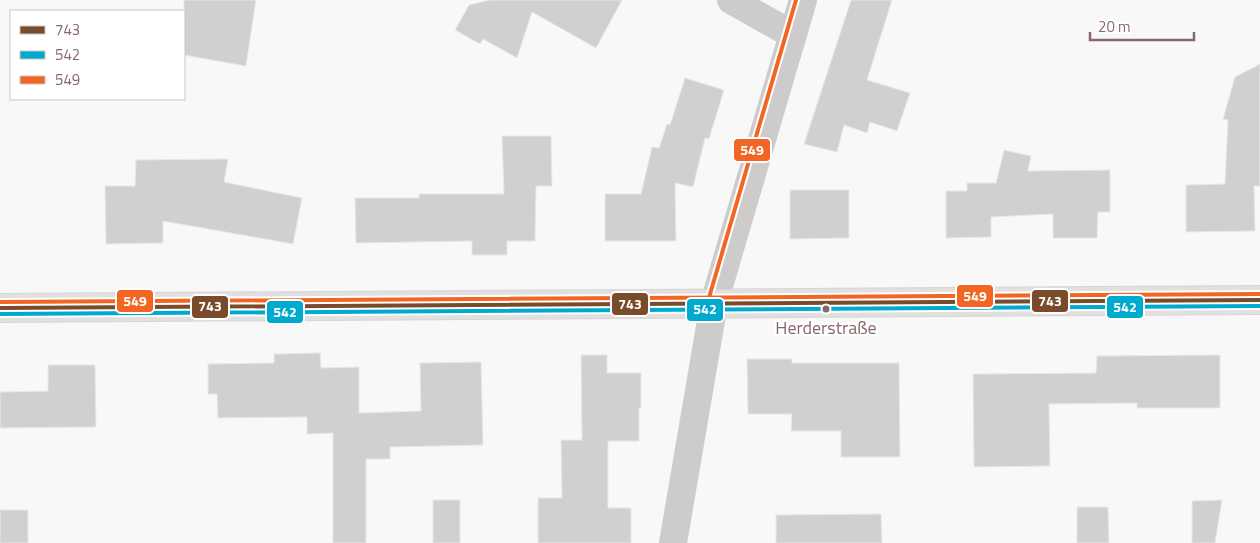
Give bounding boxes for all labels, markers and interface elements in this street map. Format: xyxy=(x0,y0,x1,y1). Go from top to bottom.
legend xyxy=(10,10,185,100)
scale bar xyxy=(1090,10,1194,42)
text: 20 m xyxy=(1098,15,1131,38)
text: 743 xyxy=(55,18,80,41)
text: 542 xyxy=(55,43,80,66)
text: 549 xyxy=(55,68,80,91)
line badge: 549 xyxy=(733,138,771,162)
text: 549 xyxy=(740,139,764,160)
line badge: 549 xyxy=(956,284,994,308)
text: 549 xyxy=(963,285,987,306)
line badge: 549 xyxy=(116,289,154,313)
line badge: 743 xyxy=(1031,289,1069,313)
text: 549 xyxy=(123,290,147,311)
text: 743 xyxy=(1038,290,1062,311)
line badge: 743 xyxy=(611,292,649,316)
text: 743 xyxy=(618,293,642,314)
line badge: 743 xyxy=(191,295,229,319)
text: 743 xyxy=(198,295,222,316)
line badge: 542 xyxy=(1106,295,1144,319)
text: 542 xyxy=(1113,296,1137,317)
line badge: 542 xyxy=(686,298,724,322)
text: 542 xyxy=(693,298,717,319)
line badge: 542 xyxy=(266,300,304,324)
text: 542 xyxy=(273,301,297,322)
marker: Herderstraße xyxy=(821,304,831,314)
place label: Herderstraße xyxy=(775,314,877,341)

